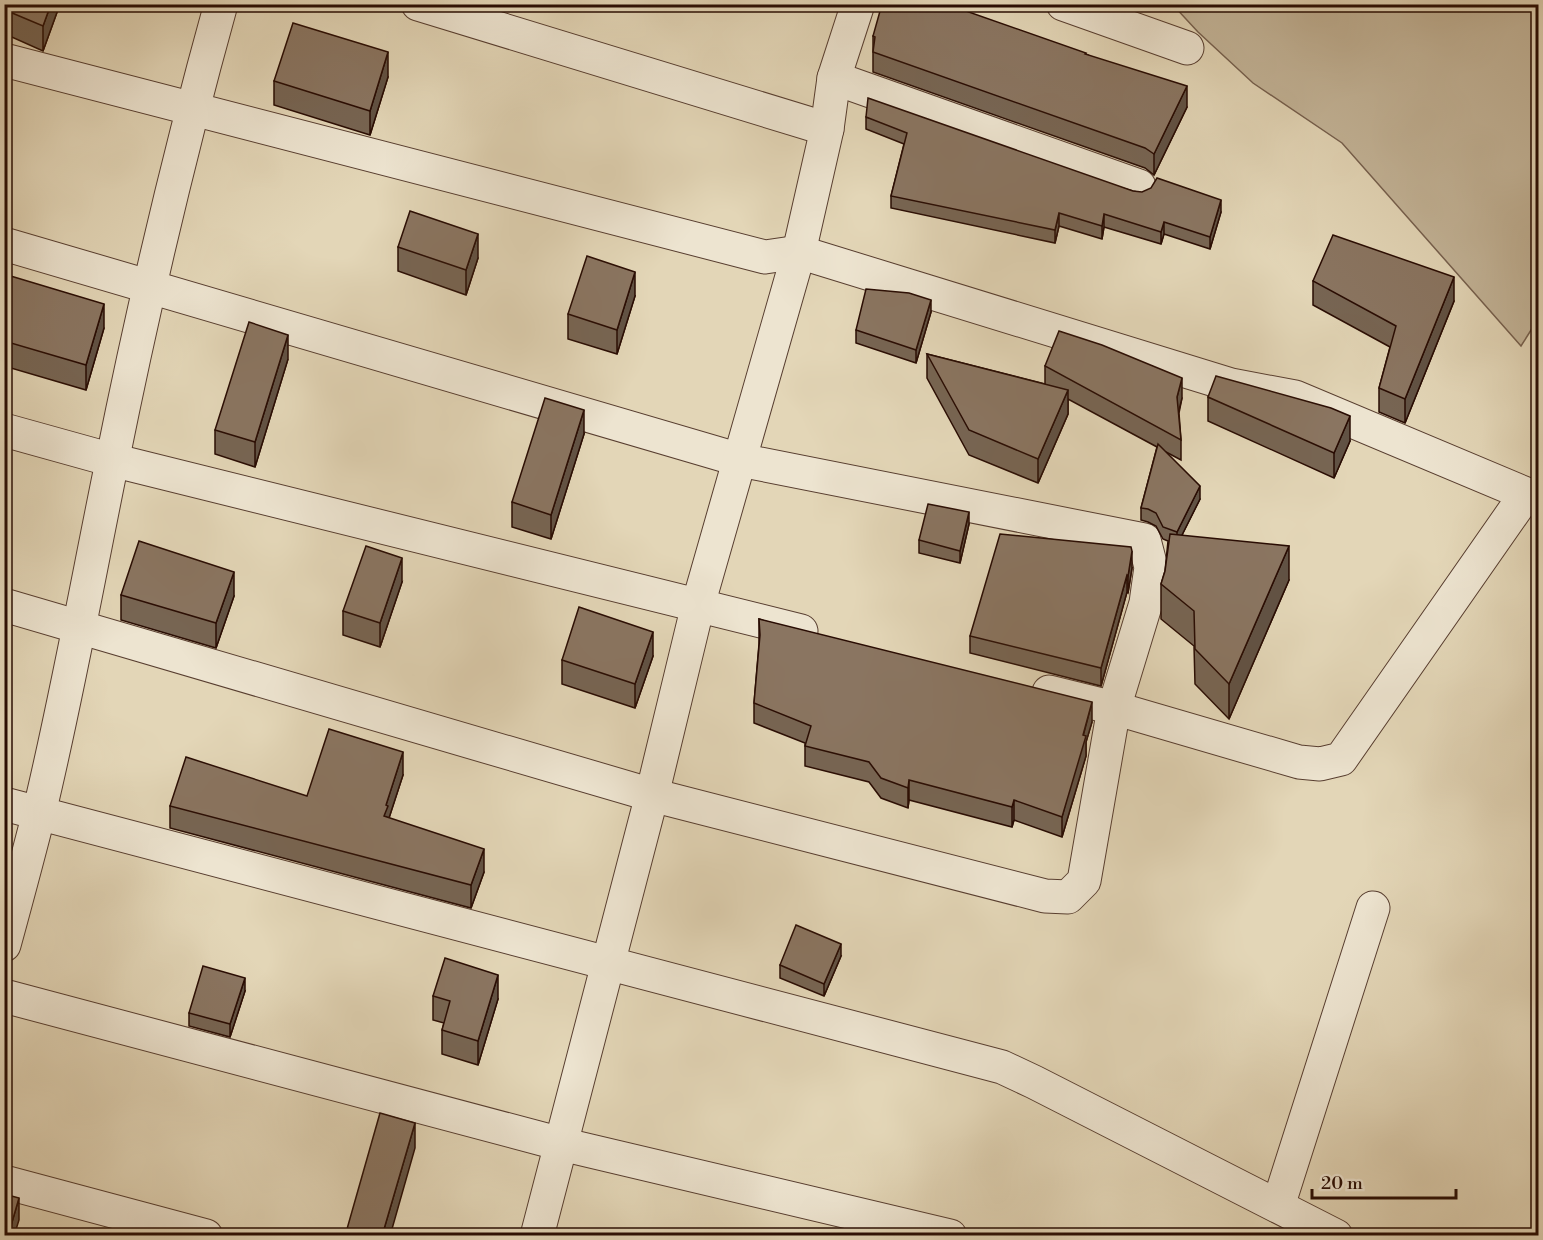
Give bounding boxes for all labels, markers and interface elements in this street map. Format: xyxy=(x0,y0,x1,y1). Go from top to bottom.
scale bar xyxy=(1312,1162,1456,1200)
text: 20 m xyxy=(1321,1172,1363,1195)

